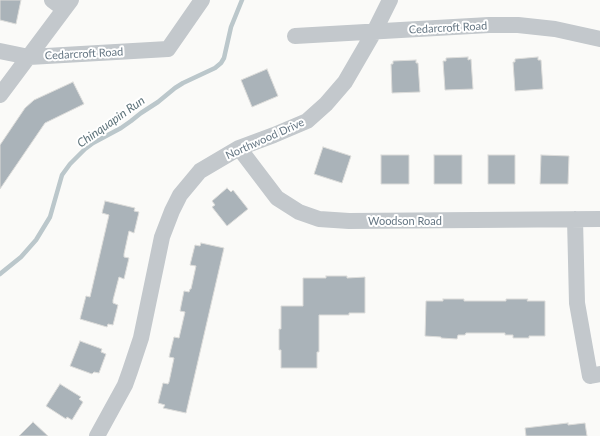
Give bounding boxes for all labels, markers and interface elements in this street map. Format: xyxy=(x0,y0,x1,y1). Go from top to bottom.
street label: Cedarcroft Road xyxy=(409,19,487,37)
street label: Cedarcroft Road xyxy=(45,45,123,63)
water label: Chinquapin Run xyxy=(74,93,148,151)
street label: Northwood Drive xyxy=(224,116,306,162)
street label: Woodson Road xyxy=(368,214,442,228)

